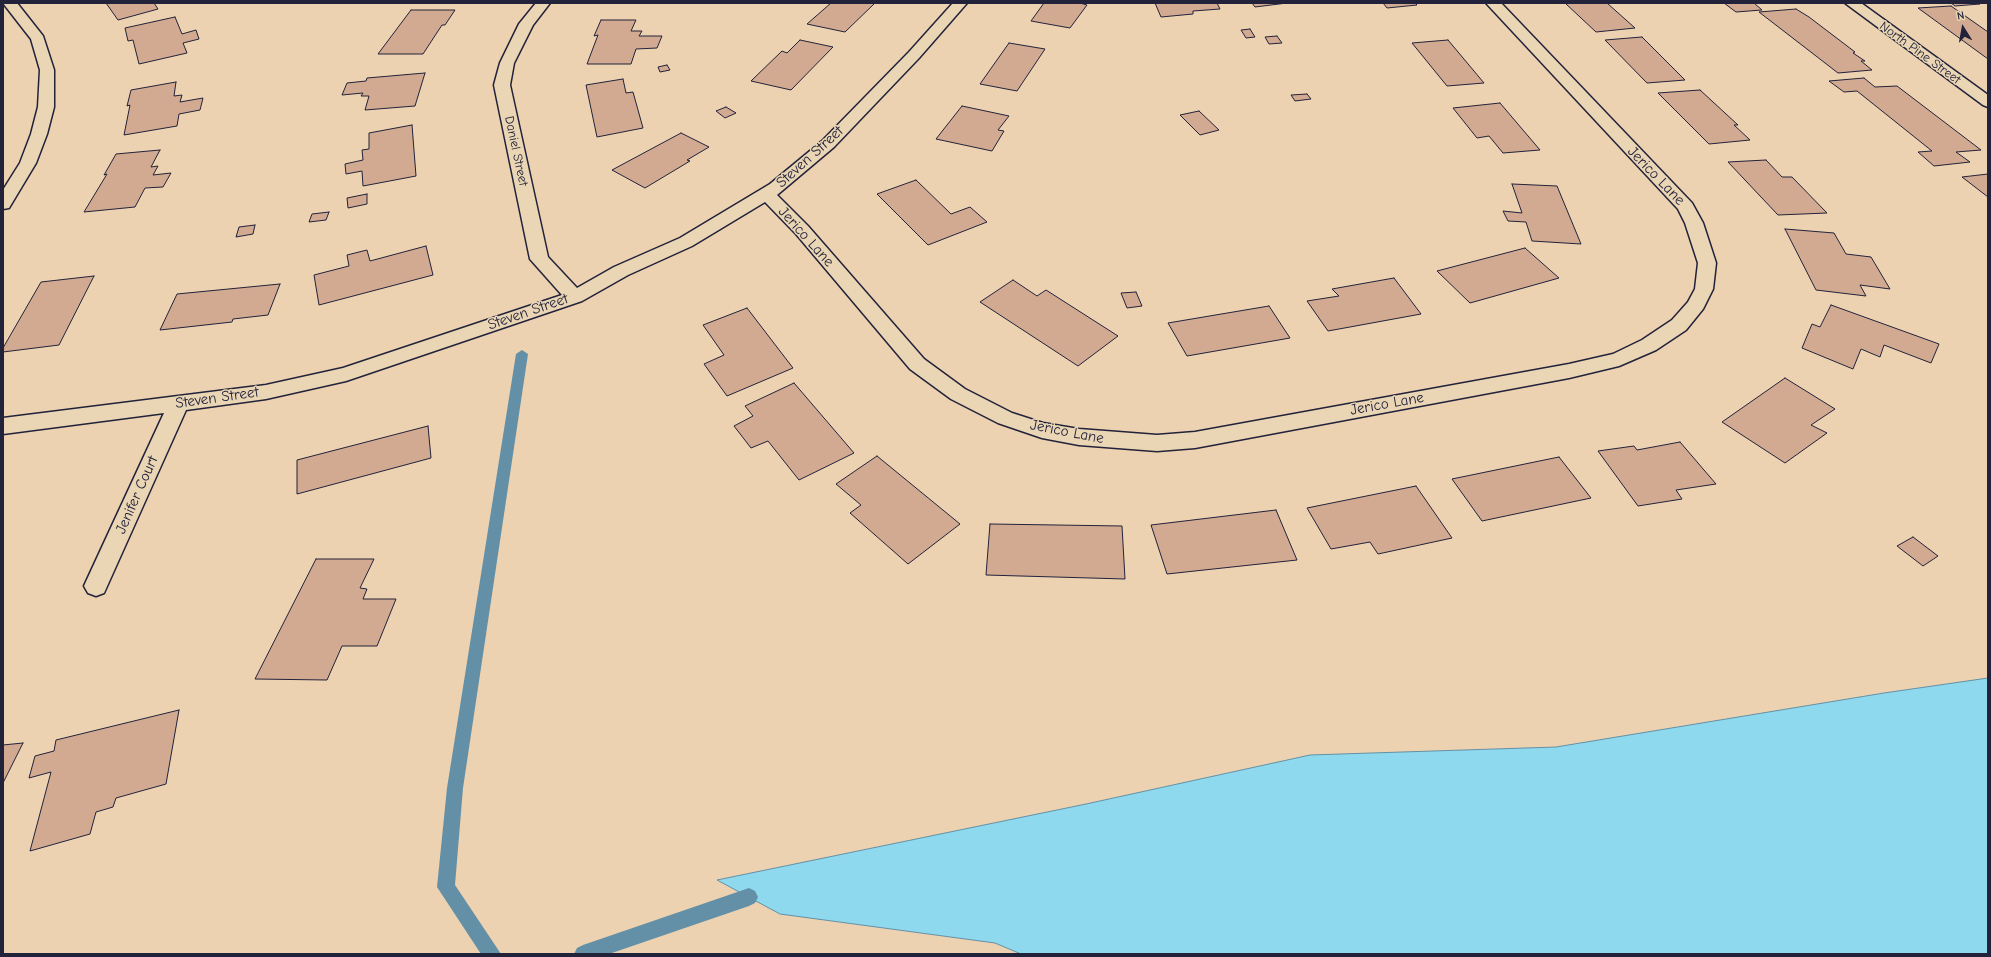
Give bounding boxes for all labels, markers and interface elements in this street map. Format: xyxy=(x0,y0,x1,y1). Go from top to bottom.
north arrow xyxy=(1943,8,1983,48)
text: N xyxy=(1956,9,1965,23)
street label: North Pine Street xyxy=(1876,18,1964,88)
street label: Daniel Street xyxy=(501,115,531,187)
street label: Steven Street xyxy=(773,122,847,192)
street label: Jerico Lane xyxy=(1624,143,1688,209)
street label: Jerico Lane xyxy=(774,203,838,271)
street label: Steven Street xyxy=(485,290,571,334)
street label: Steven Street xyxy=(174,383,260,413)
street label: Jerico Lane xyxy=(1349,389,1425,419)
street label: Jerico Lane xyxy=(1029,416,1105,448)
street label: Jenifer Court xyxy=(112,453,162,537)

